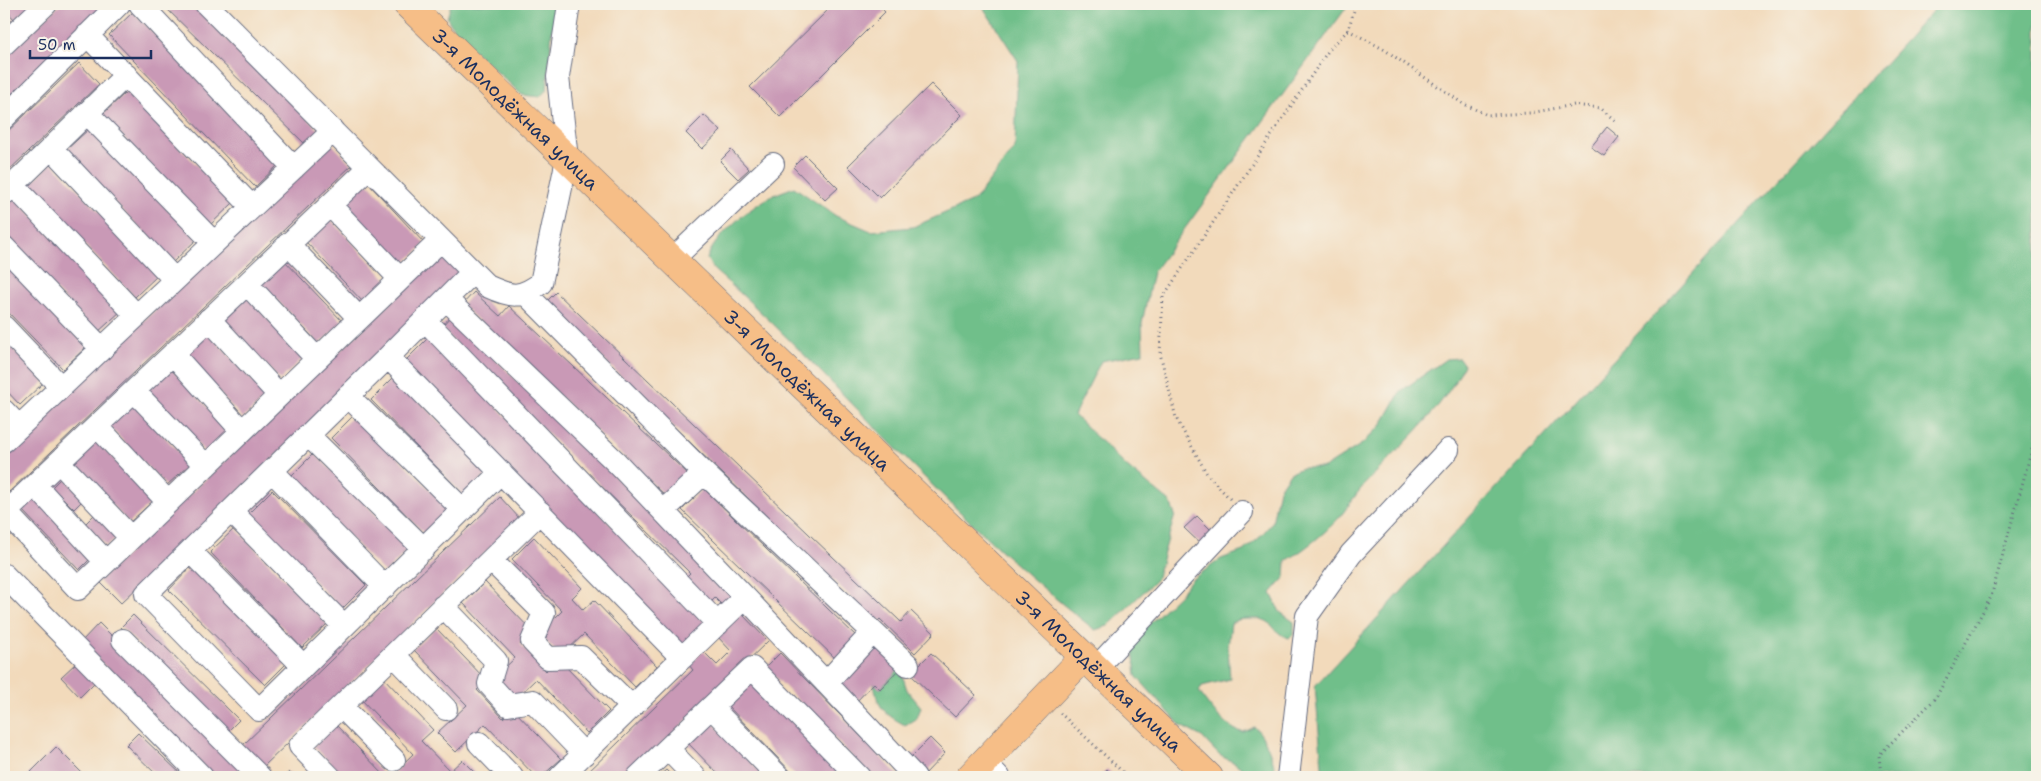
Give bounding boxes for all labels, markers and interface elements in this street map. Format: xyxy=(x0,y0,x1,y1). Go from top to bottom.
street label: 3-я Молодёжная улица xyxy=(426,23,604,196)
scale bar xyxy=(30,28,151,60)
text: 50 m xyxy=(38,35,76,55)
street label: 3-я Молодёжная улица xyxy=(718,304,896,477)
street label: 3-я Молодёжная улица xyxy=(1010,585,1188,758)

